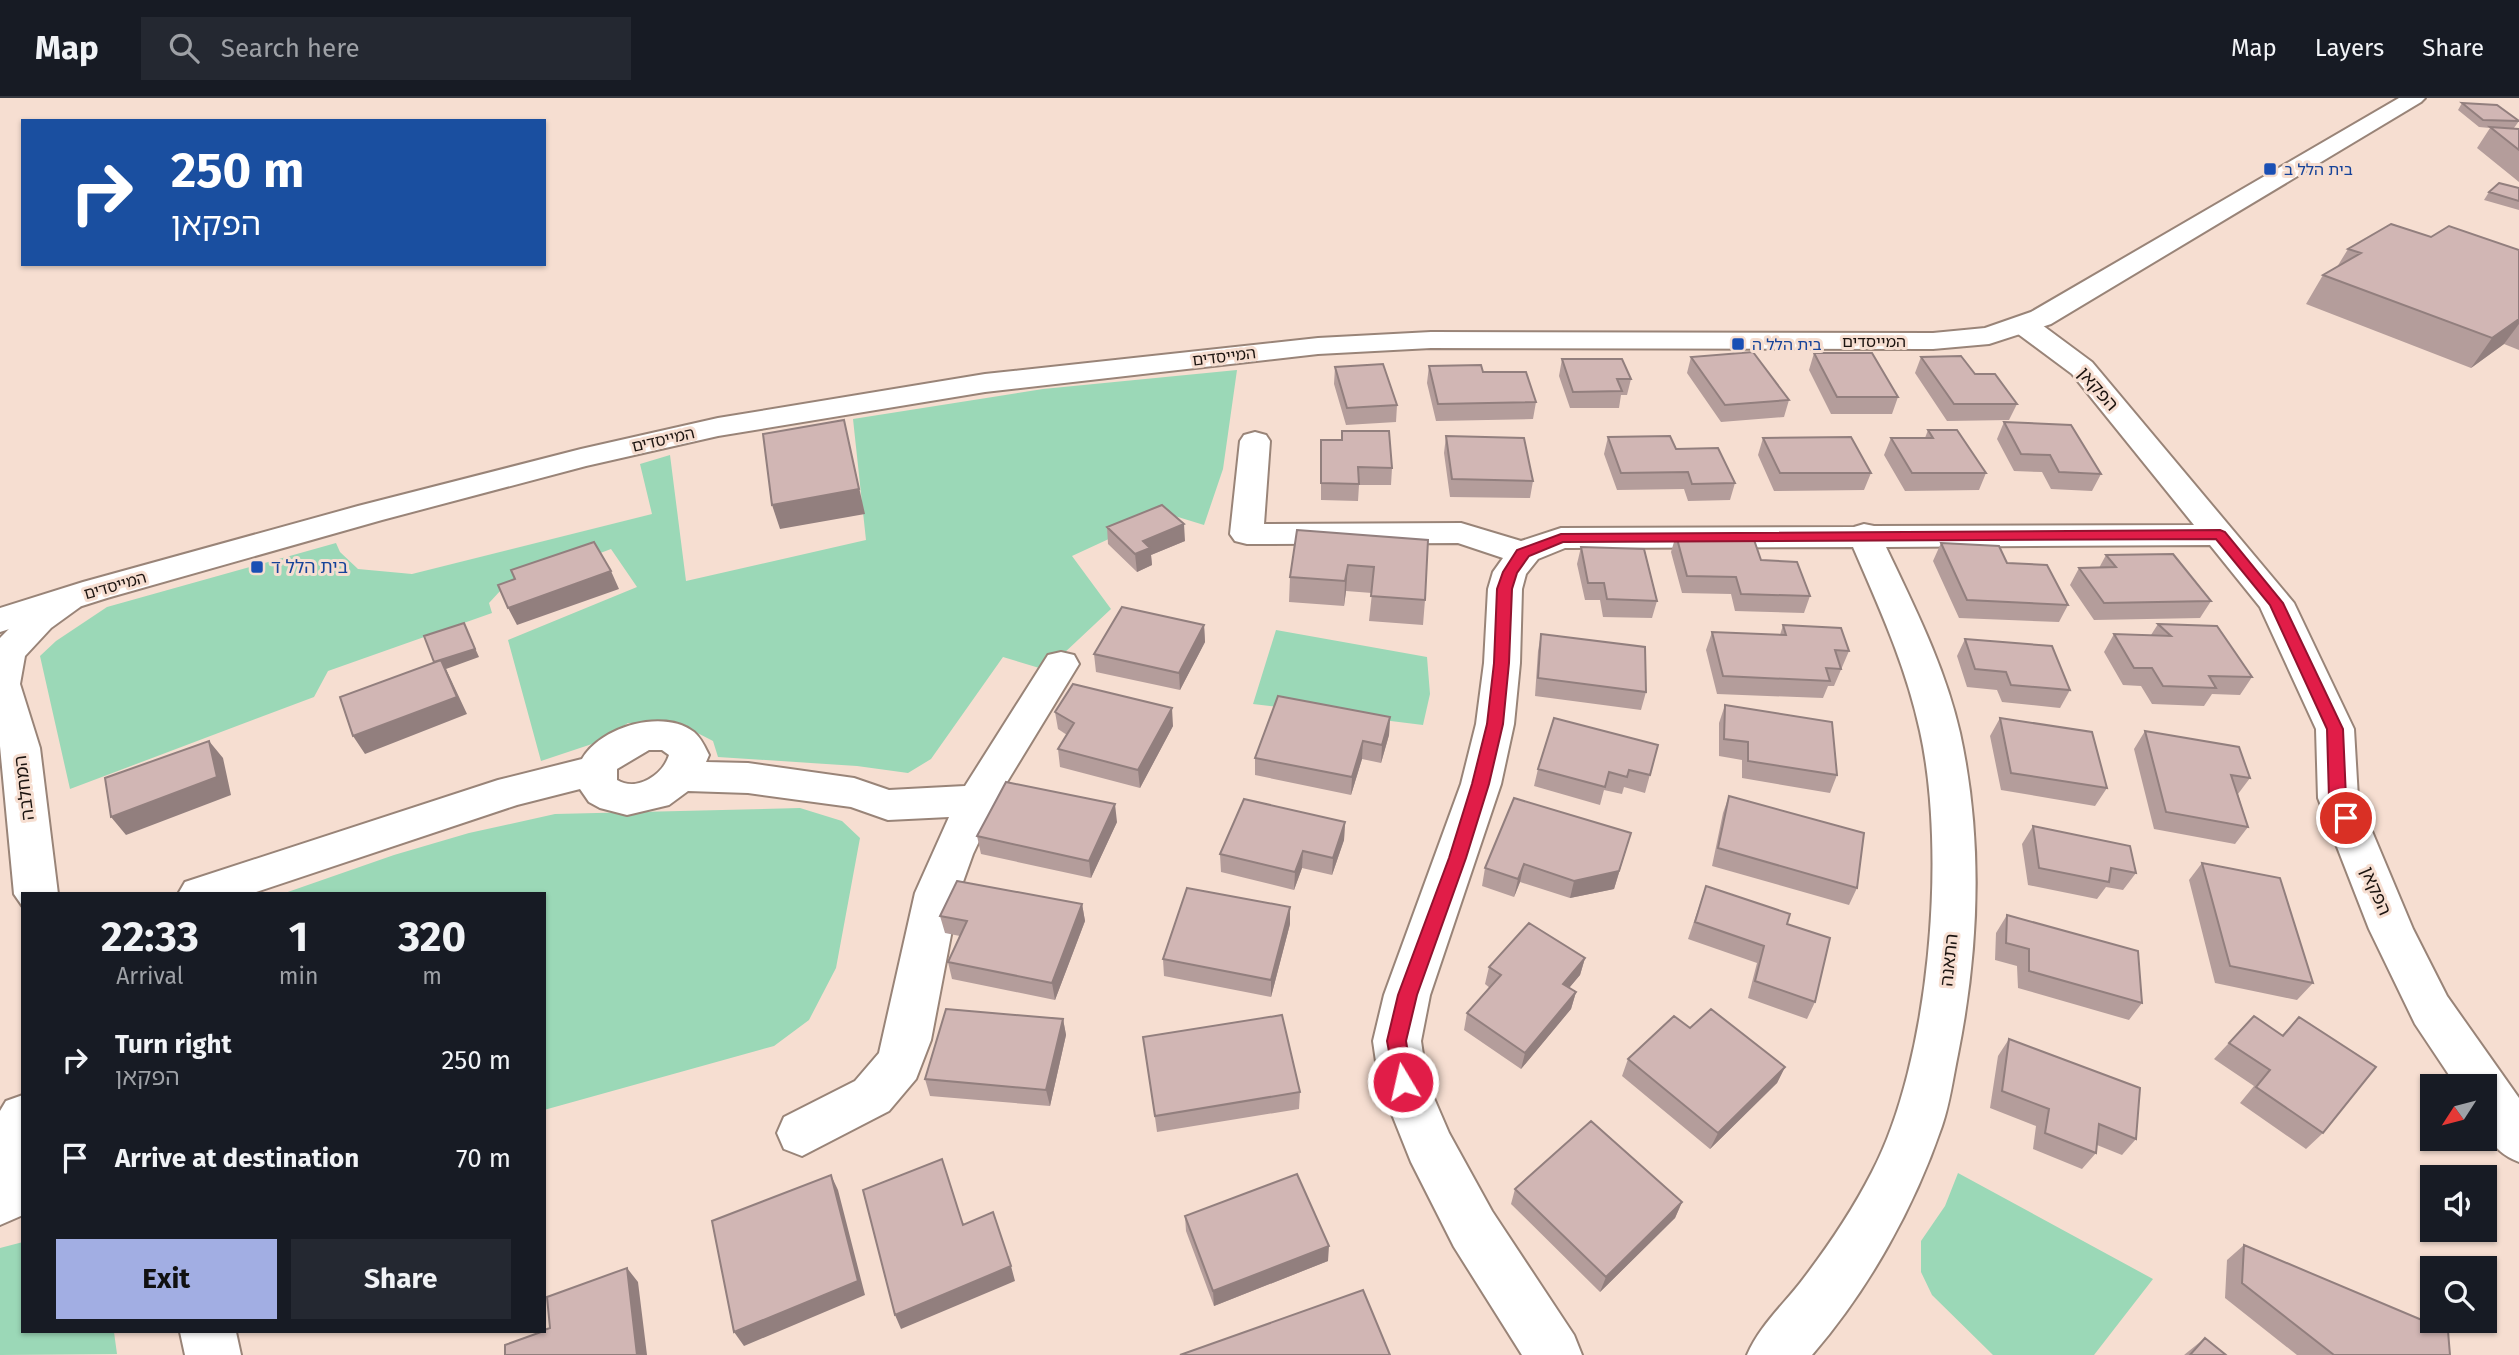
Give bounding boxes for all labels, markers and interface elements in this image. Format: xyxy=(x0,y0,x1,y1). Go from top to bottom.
search box xyxy=(141,17,631,80)
text: Map xyxy=(35,28,99,68)
icon: search xyxy=(165,29,203,67)
text: Search here xyxy=(221,33,360,64)
text: Map xyxy=(2231,34,2277,62)
text: Layers xyxy=(2315,34,2384,62)
text: Share xyxy=(2422,34,2484,62)
text: 250 m xyxy=(171,141,304,200)
icon: right xyxy=(56,147,147,238)
place label: בית הלל ב xyxy=(2284,160,2353,179)
marker: בית הלל ב xyxy=(2262,161,2278,177)
text: הפקאן xyxy=(171,205,261,243)
street label: המייסדים xyxy=(1842,332,1906,351)
place label: בית הלל ה xyxy=(1752,335,1822,354)
marker: בית הלל ה xyxy=(1730,336,1746,352)
street label: המייסדים xyxy=(1191,343,1257,370)
street label: הפקאן xyxy=(2073,363,2123,415)
street label: המייסדים xyxy=(630,423,696,456)
place label: בית הלל ד xyxy=(271,556,348,578)
marker: בית הלל ד xyxy=(249,559,265,575)
street label: המייסדים xyxy=(82,568,149,603)
street label: המחלבה xyxy=(9,754,39,822)
pin xyxy=(2316,788,2376,848)
icon: arrive xyxy=(2327,799,2365,837)
street label: הפקאן xyxy=(2356,863,2396,919)
text: 22:33 xyxy=(101,912,199,962)
text: 1 xyxy=(289,912,308,962)
text: 320 xyxy=(398,912,466,962)
street label: התאנה xyxy=(1935,932,1963,988)
text: Arrival xyxy=(116,962,184,990)
text: min xyxy=(279,962,318,990)
text: m xyxy=(422,962,442,990)
text: Turn right xyxy=(115,1029,232,1060)
icon: right xyxy=(56,1041,94,1079)
text: 250 m xyxy=(441,1045,511,1076)
position arrow xyxy=(1366,1045,1440,1119)
text: הפקאן xyxy=(115,1063,180,1091)
north arrow xyxy=(2420,1074,2497,1152)
map controls xyxy=(2420,1074,2497,1333)
icon: arrive xyxy=(56,1139,94,1177)
text: Arrive at destination xyxy=(115,1143,359,1174)
text: 70 m xyxy=(456,1143,511,1174)
button: sound xyxy=(2420,1165,2497,1242)
button: Exit xyxy=(56,1239,277,1319)
button: Share xyxy=(291,1239,511,1319)
button: search xyxy=(2420,1256,2497,1333)

